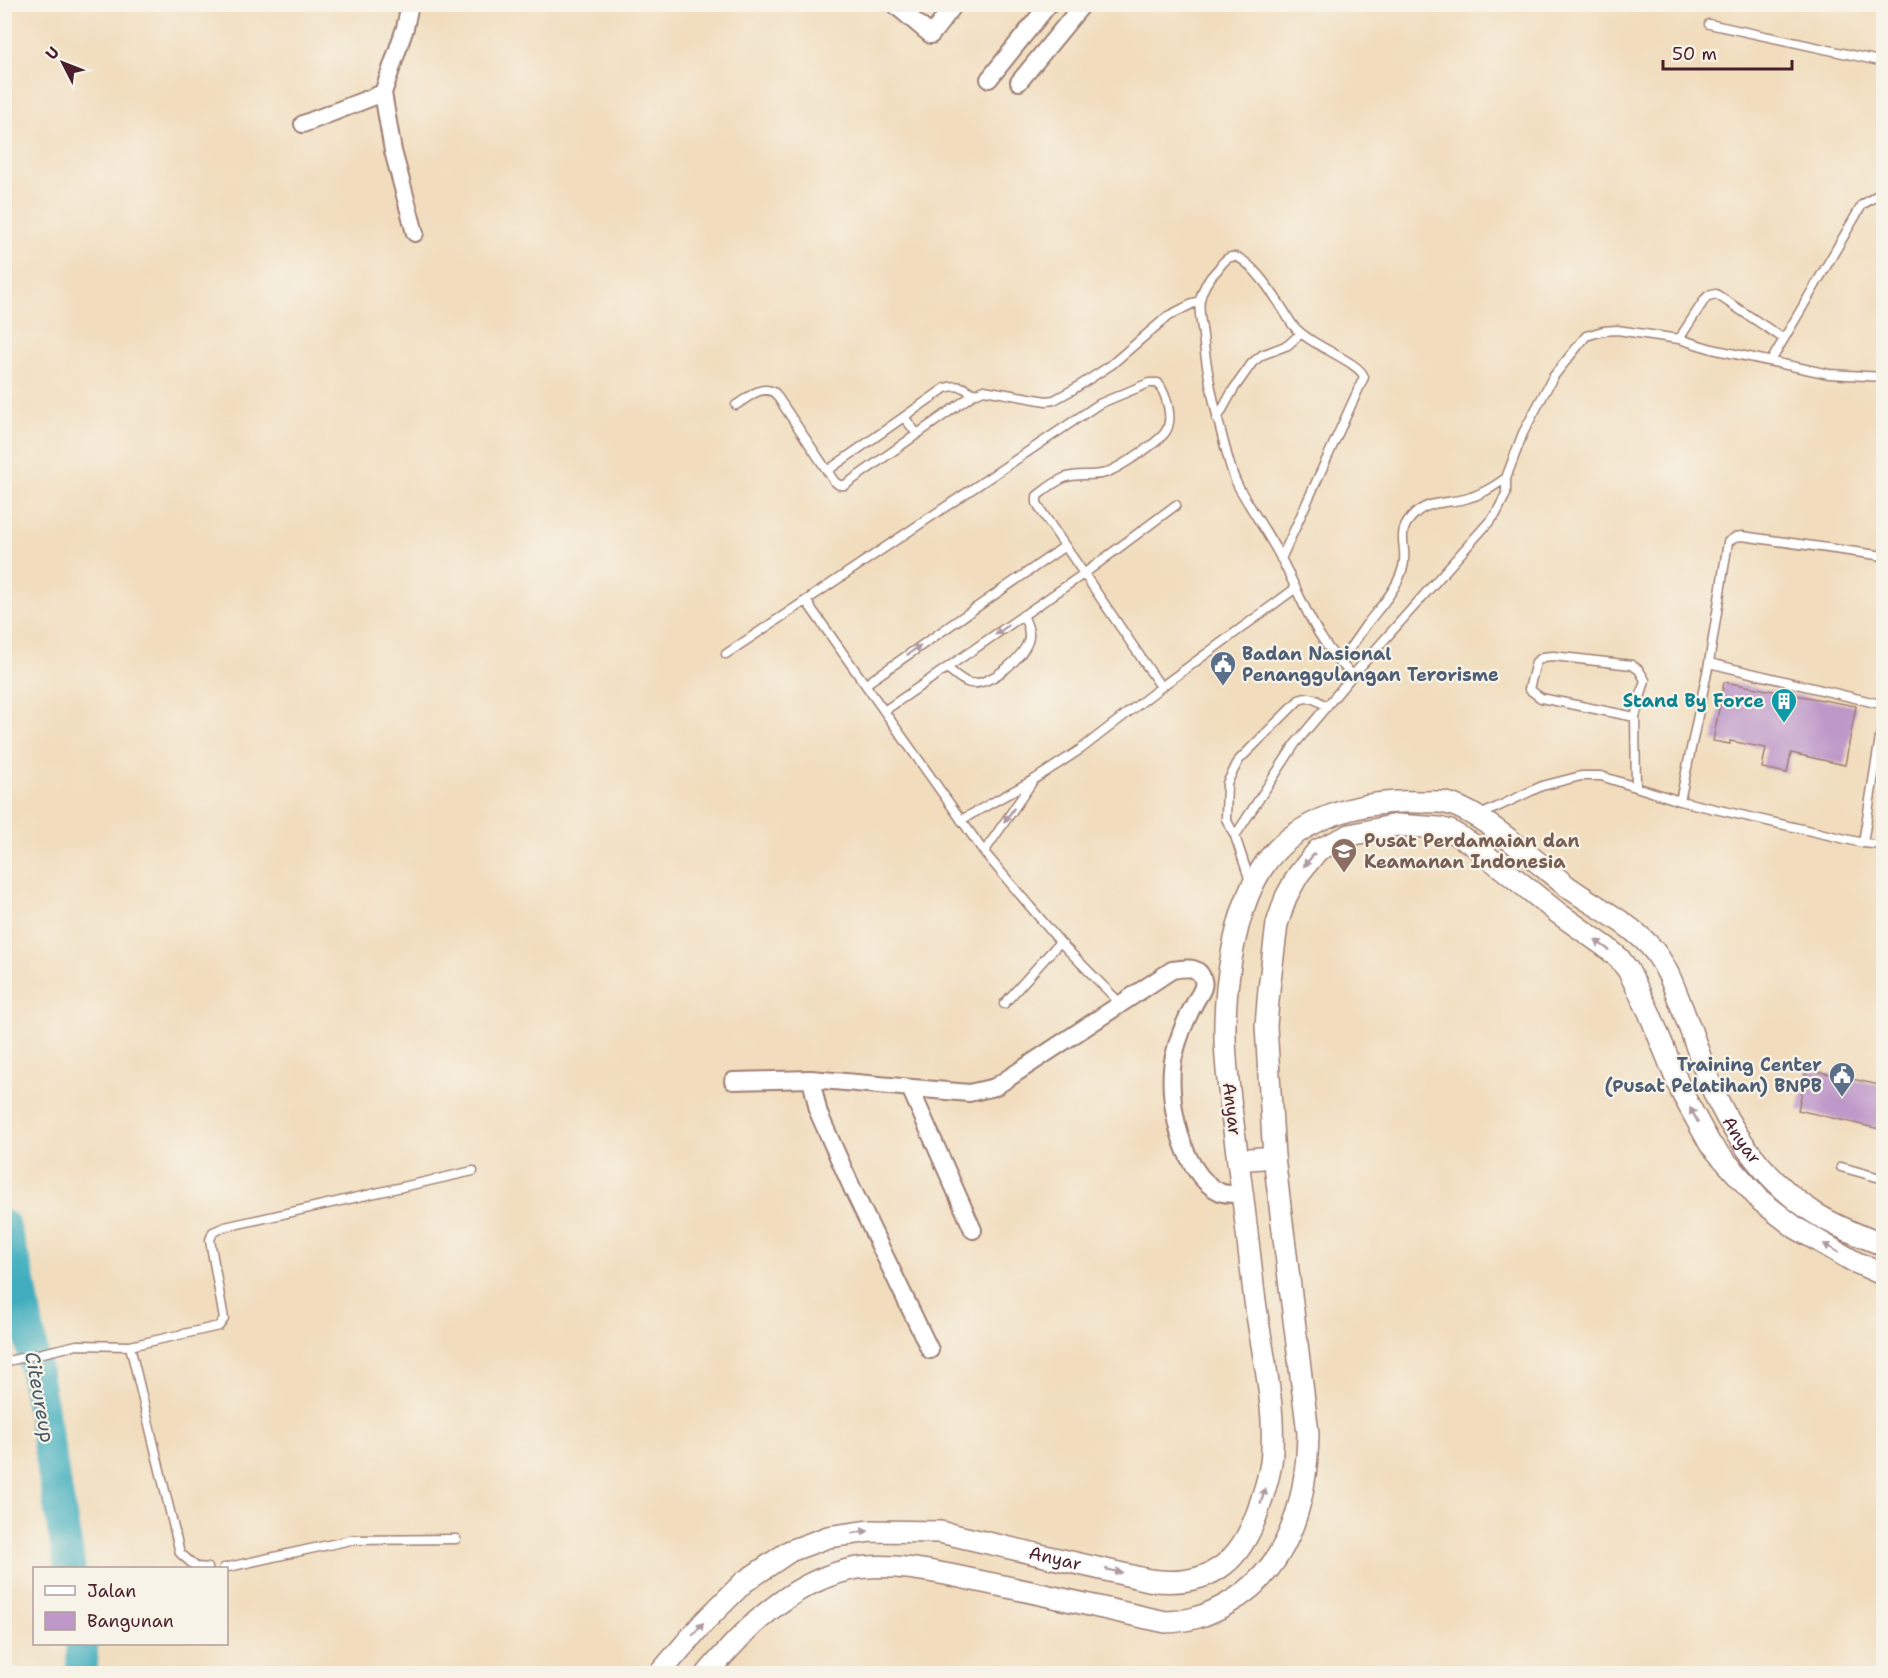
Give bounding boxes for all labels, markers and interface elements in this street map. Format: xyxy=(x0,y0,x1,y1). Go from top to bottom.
north arrow xyxy=(33,33,93,93)
scale bar xyxy=(1663,33,1792,71)
text: U xyxy=(41,42,64,64)
text: 50 m xyxy=(1672,42,1717,66)
one-way arrow xyxy=(994,624,1010,635)
place label: Badan Nasional Penanggulangan Terorisme xyxy=(1242,642,1499,687)
one-way arrow xyxy=(906,645,922,656)
public building icon: Badan Nasional Penanggulangan Terorisme xyxy=(1208,649,1238,687)
building icon: Stand By Force xyxy=(1769,686,1799,724)
place label: Stand By Force xyxy=(1623,689,1764,713)
one-way arrow xyxy=(1003,806,1015,822)
place label: Pusat Perdamaian dan Keamanan Indonesia xyxy=(1364,829,1580,874)
school or university icon: Pusat Perdamaian dan Keamanan Indonesia xyxy=(1329,836,1359,874)
one-way arrow xyxy=(1302,852,1315,868)
one-way arrow xyxy=(1595,939,1611,951)
place label: Training Center (Pusat Pelatihan) BNPB xyxy=(1605,1053,1822,1098)
public building icon: Training Center (Pusat Pelatihan) BNPB xyxy=(1827,1060,1857,1098)
street label: Anyar xyxy=(1217,1081,1247,1137)
one-way arrow xyxy=(1689,1106,1699,1123)
street label: Anyar xyxy=(1716,1112,1767,1169)
one-way arrow xyxy=(1823,1243,1840,1253)
water label: Citeureup xyxy=(19,1349,61,1445)
one-way arrow xyxy=(1259,1487,1268,1505)
one-way arrow xyxy=(851,1528,870,1537)
street label: Anyar xyxy=(1026,1541,1084,1576)
legend xyxy=(33,1567,228,1645)
one-way arrow xyxy=(1105,1567,1123,1577)
text: Jalan xyxy=(87,1579,136,1603)
text: Bangunan xyxy=(87,1609,174,1633)
one-way arrow xyxy=(691,1622,704,1637)

